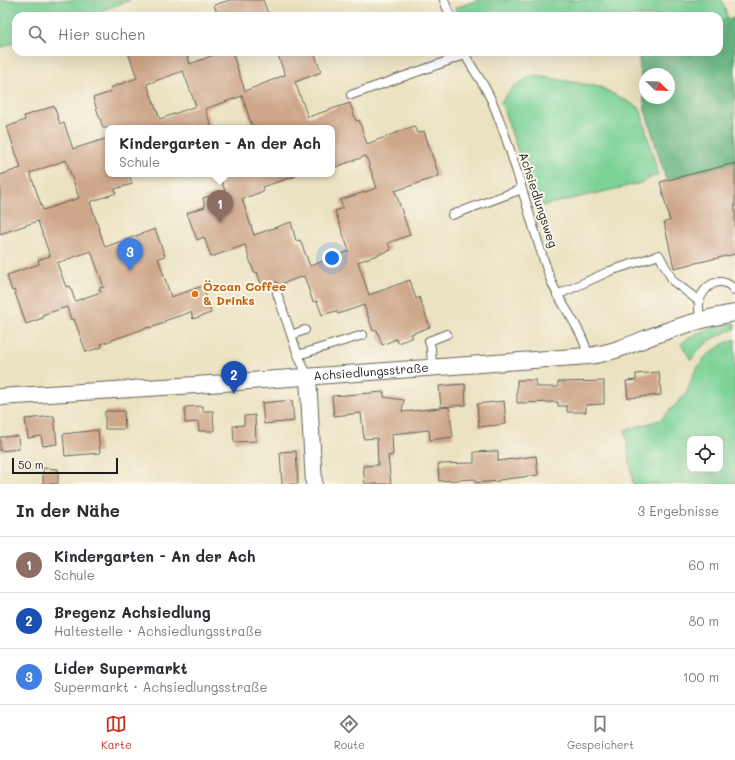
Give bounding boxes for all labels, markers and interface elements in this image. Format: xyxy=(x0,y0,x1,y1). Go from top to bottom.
search box xyxy=(12,12,723,56)
icon: search xyxy=(26,23,48,45)
text: Hier suchen xyxy=(58,24,145,44)
north arrow xyxy=(639,68,675,104)
popup xyxy=(105,125,335,177)
text: Kindergarten - An der Ach xyxy=(119,133,321,153)
street label: Achsiedlungsweg xyxy=(516,150,562,249)
text: Schule xyxy=(119,153,160,170)
pin: 1 xyxy=(207,190,233,223)
pin: 3 xyxy=(117,238,143,271)
your location xyxy=(322,248,342,268)
place label: Özcan Coffee & Drinks xyxy=(203,278,286,308)
marker: Özcan Coffee & Drinks xyxy=(190,289,200,299)
street label: Achsiedlungsstraße xyxy=(313,359,429,383)
pin: 2 xyxy=(221,361,247,394)
map controls xyxy=(687,436,723,472)
button: locate xyxy=(687,436,723,472)
scale bar xyxy=(12,456,118,475)
text: 50 m xyxy=(18,457,44,472)
text: In der Nähe xyxy=(16,499,120,521)
text: 3 Ergebnisse xyxy=(638,502,719,519)
text: Kindergarten - An der Ach xyxy=(54,546,255,566)
text: 1 xyxy=(26,556,32,573)
text: 60 m xyxy=(689,556,719,573)
text: Schule xyxy=(54,566,95,583)
text: Bregenz Achsiedlung xyxy=(54,602,211,622)
text: 2 xyxy=(25,612,33,629)
text: 80 m xyxy=(689,612,719,629)
text: Haltestelle · Achsiedlungsstraße xyxy=(54,622,262,639)
text: Lider Supermarkt xyxy=(54,658,187,678)
text: 3 xyxy=(25,668,33,685)
text: 100 m xyxy=(683,668,719,685)
text: Supermarkt · Achsiedlungsstraße xyxy=(54,678,268,695)
tab: Karte xyxy=(101,713,132,752)
tab: Route xyxy=(334,713,365,752)
tab: Gespeichert xyxy=(567,713,634,752)

